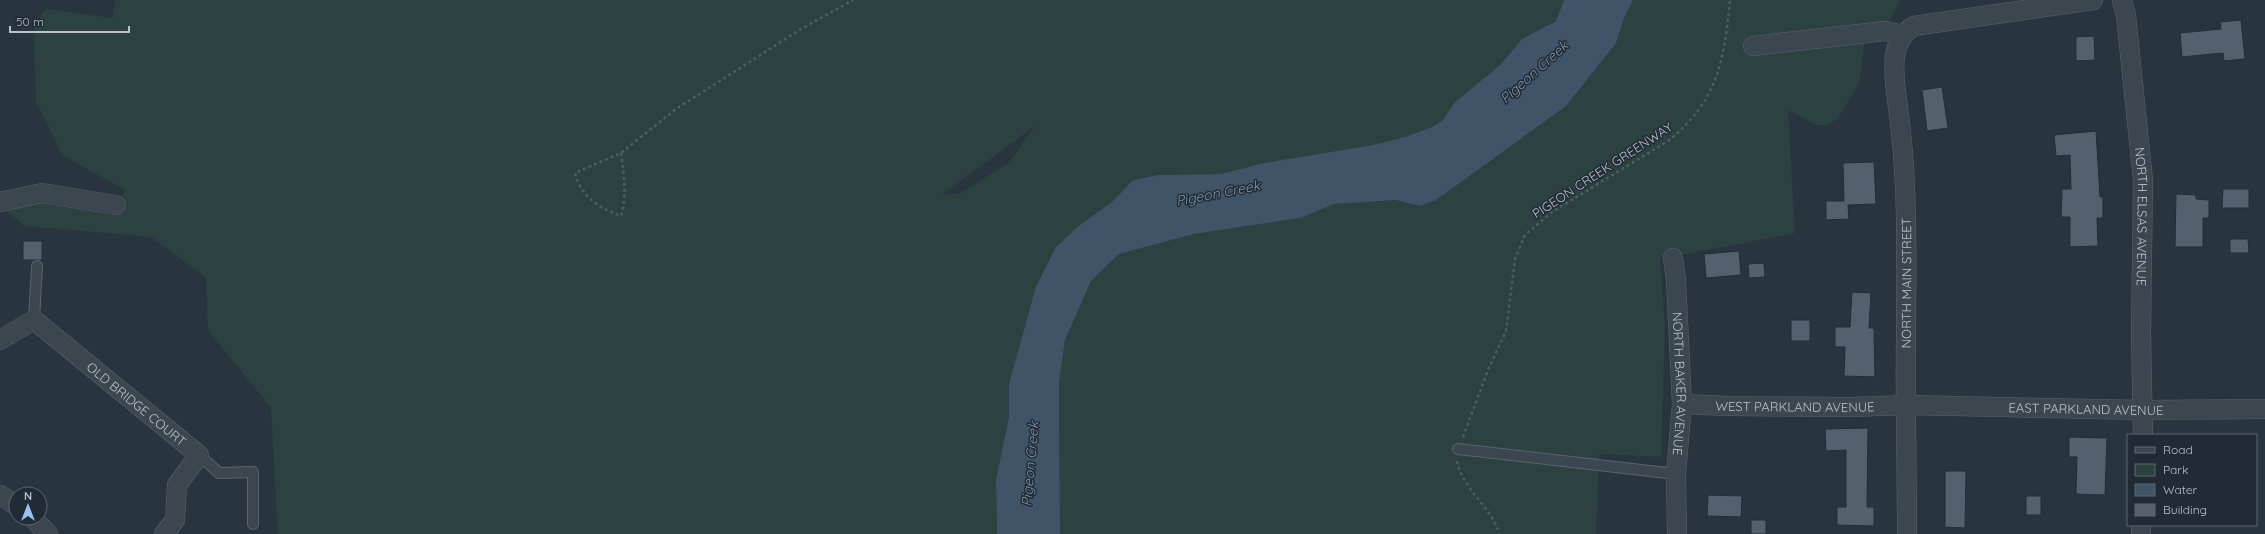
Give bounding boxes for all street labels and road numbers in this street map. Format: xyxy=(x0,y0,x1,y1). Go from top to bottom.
street label: PIGEON CREEK GREENWAY xyxy=(1529,118,1676,221)
street label: NORTH ELSAS AVENUE xyxy=(2132,146,2151,286)
street label: NORTH MAIN STREET xyxy=(1898,217,1914,348)
street label: NORTH BAKER AVENUE xyxy=(1670,312,1690,456)
street label: OLD BRIDGE COURT xyxy=(84,359,190,449)
street label: WEST PARKLAND AVENUE xyxy=(1715,397,1875,415)
street label: EAST PARKLAND AVENUE xyxy=(2008,399,2163,418)

